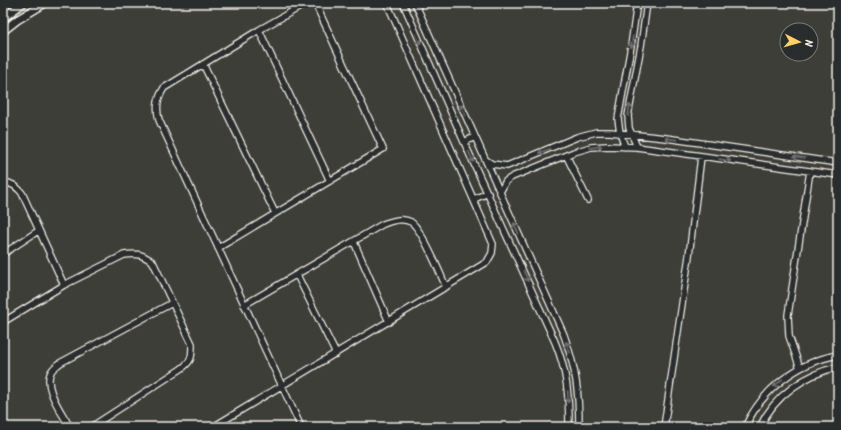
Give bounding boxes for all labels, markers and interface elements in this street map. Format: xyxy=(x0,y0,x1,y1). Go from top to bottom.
north arrow xyxy=(779,22,819,62)
one-way arrow xyxy=(415,32,423,44)
one-way arrow xyxy=(628,35,636,48)
text: N xyxy=(799,39,817,47)
one-way arrow xyxy=(459,104,466,116)
one-way arrow xyxy=(625,104,633,117)
one-way arrow xyxy=(665,135,678,142)
one-way arrow xyxy=(589,143,602,151)
one-way arrow xyxy=(539,147,551,155)
one-way arrow xyxy=(468,151,475,163)
one-way arrow xyxy=(793,153,806,161)
one-way arrow xyxy=(718,156,731,164)
one-way arrow xyxy=(512,223,519,235)
one-way arrow xyxy=(522,269,530,281)
one-way arrow xyxy=(564,341,571,354)
one-way arrow xyxy=(773,379,783,388)
one-way arrow xyxy=(565,390,572,403)

